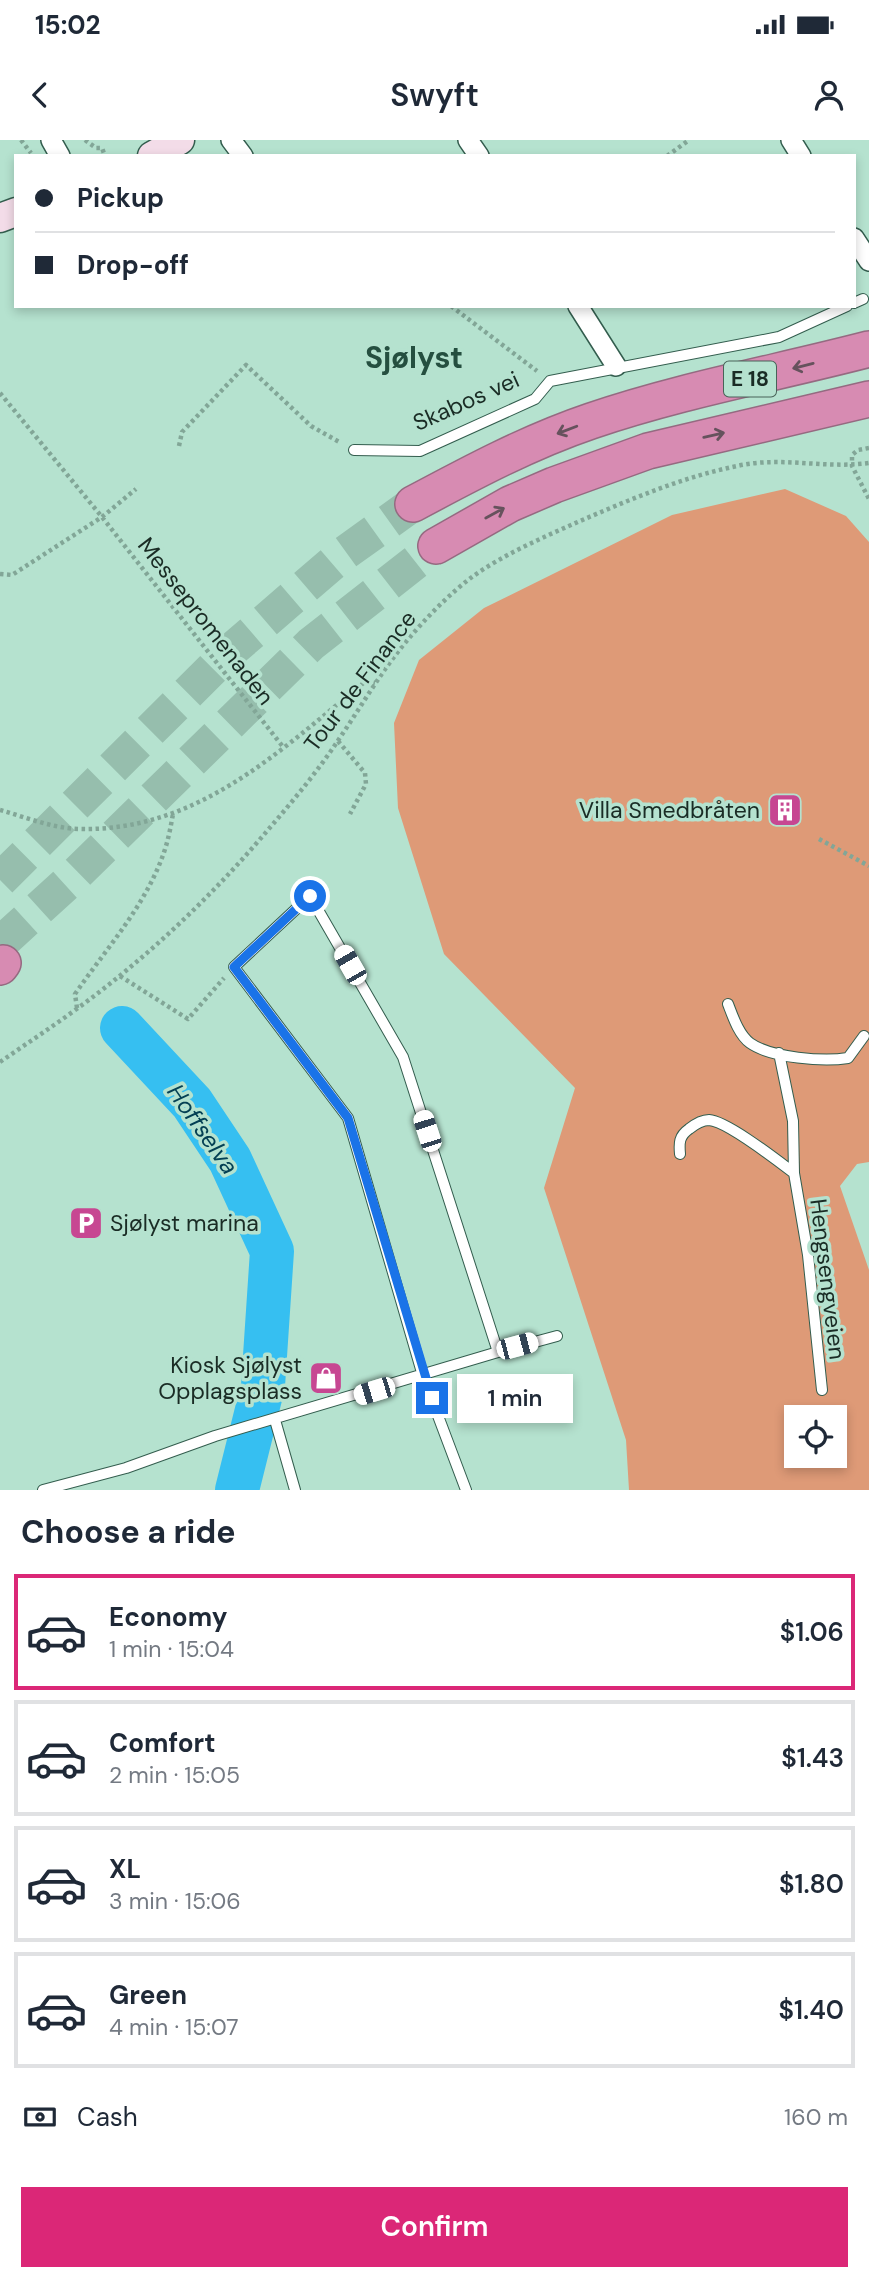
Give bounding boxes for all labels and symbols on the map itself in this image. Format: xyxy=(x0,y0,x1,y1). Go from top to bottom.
district label: Sjølyst xyxy=(365,338,463,377)
one-way arrow xyxy=(792,360,815,373)
road number: E 18 xyxy=(724,362,776,396)
street label: Skabos vei xyxy=(408,364,524,438)
one-way arrow xyxy=(557,425,579,438)
one-way arrow xyxy=(702,428,725,442)
one-way arrow xyxy=(485,506,505,520)
street label: Messepromenaden xyxy=(131,531,281,711)
street label: Tour de Finance xyxy=(297,605,423,757)
building icon: Villa Smedbråten xyxy=(766,791,804,829)
place label: Villa Smedbråten xyxy=(579,795,760,825)
route start xyxy=(294,880,326,912)
car xyxy=(331,942,370,988)
water label: Hoffselva xyxy=(161,1078,245,1180)
car xyxy=(411,1108,444,1154)
street label: Hengsengveien xyxy=(803,1197,853,1361)
parking icon: Sjølyst marina xyxy=(67,1204,105,1242)
place label: Sjølyst marina xyxy=(110,1208,259,1238)
car xyxy=(494,1330,541,1362)
place label: Kiosk Sjølyst Opplagsplass xyxy=(158,1350,302,1406)
shop icon: Kiosk Sjølyst Opplagsplass xyxy=(307,1359,345,1397)
callout: 1 min xyxy=(457,1374,572,1422)
car xyxy=(351,1375,398,1407)
route end xyxy=(416,1382,448,1414)

